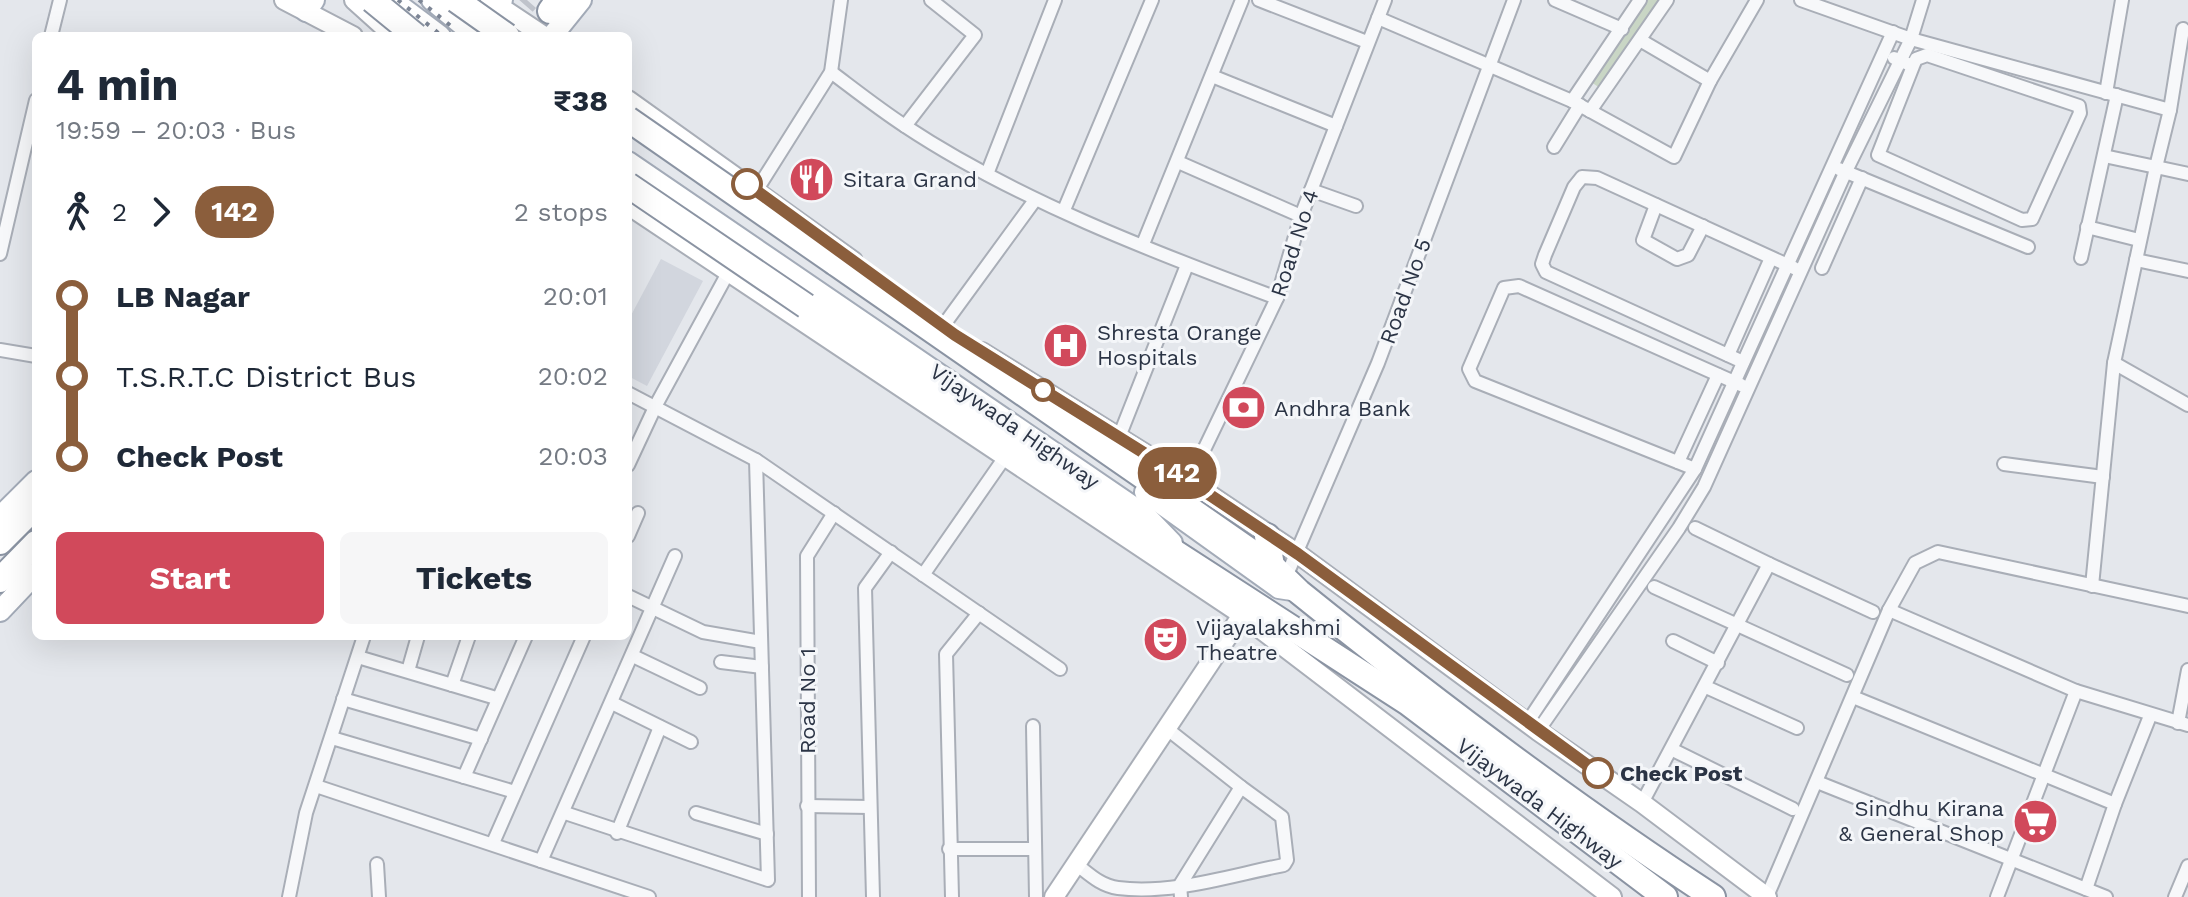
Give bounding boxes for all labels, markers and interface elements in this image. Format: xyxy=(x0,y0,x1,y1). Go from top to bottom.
text: 4 min xyxy=(56,59,179,111)
text: ₹38 xyxy=(553,83,608,118)
text: 19:59 – 20:03 · Bus xyxy=(56,115,296,145)
restaurant icon: Sitara Grand xyxy=(788,155,836,203)
place label: Sitara Grand xyxy=(843,167,977,192)
unlabelled marker xyxy=(732,169,762,199)
street label: Road No 4 xyxy=(1265,186,1324,300)
icon: walk xyxy=(56,190,100,234)
icon: forward xyxy=(139,190,183,234)
text: 142 xyxy=(211,195,258,228)
text: 2 xyxy=(112,197,127,227)
text: 2 stops xyxy=(514,197,608,227)
street label: Road No 5 xyxy=(1375,235,1436,347)
text: LB Nagar xyxy=(116,279,250,314)
text: 20:01 xyxy=(543,281,608,311)
place label: Shresta Orange Hospitals xyxy=(1097,320,1262,370)
hospital icon: Shresta Orange Hospitals xyxy=(1042,321,1090,369)
street label: Vijaywada Highway xyxy=(925,358,1105,495)
text: T.S.R.T.C District Bus xyxy=(116,359,416,394)
text: 20:02 xyxy=(538,361,608,391)
unlabelled marker xyxy=(1032,379,1054,401)
bank icon: Andhra Bank xyxy=(1219,384,1267,432)
place label: Andhra Bank xyxy=(1274,396,1411,421)
text: Check Post xyxy=(116,439,283,474)
text: 20:03 xyxy=(538,441,608,471)
line badge: 142 xyxy=(1131,447,1223,499)
text: 142 xyxy=(1154,456,1200,489)
button: Start xyxy=(56,532,324,624)
button: Tickets xyxy=(340,532,608,624)
place label: Vijayalakshmi Theatre xyxy=(1196,615,1341,665)
theatre icon: Vijayalakshmi Theatre xyxy=(1141,616,1189,664)
street label: Road No 1 xyxy=(795,648,820,754)
street label: Vijaywada Highway xyxy=(1452,733,1628,874)
marker: Check Post xyxy=(1583,758,1613,788)
place label: Check Post xyxy=(1620,761,1743,786)
place label: Sindhu Kirana & General Shop xyxy=(1839,796,2004,846)
supermarket icon: Sindhu Kirana & General Shop xyxy=(2011,797,2059,845)

